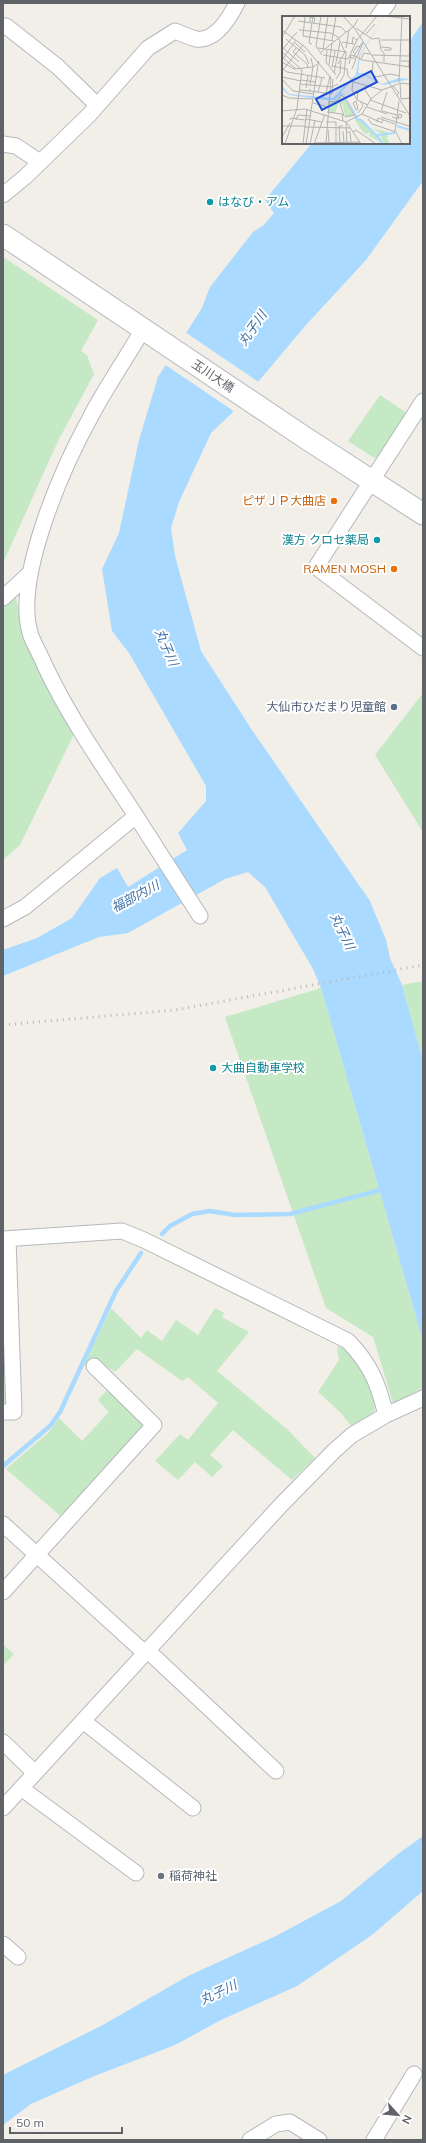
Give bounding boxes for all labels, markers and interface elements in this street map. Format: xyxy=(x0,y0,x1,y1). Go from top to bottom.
inset map xyxy=(282,16,410,144)
place label: はなび・アム xyxy=(218,194,289,209)
marker: はなび・アム xyxy=(205,197,215,207)
water label: 丸子川 xyxy=(234,306,271,349)
street label: 玉川大橋 xyxy=(189,356,237,395)
place label: ピザＪＰ大曲店 xyxy=(242,493,326,508)
marker: ピザＪＰ大曲店 xyxy=(329,496,339,506)
place label: 漢方 クロセ薬局 xyxy=(282,532,369,547)
marker: 漢方 クロセ薬局 xyxy=(372,535,382,545)
place label: RAMEN MOSH xyxy=(303,561,386,576)
marker: RAMEN MOSH xyxy=(389,564,399,574)
water label: 丸子川 xyxy=(152,626,183,670)
place label: 大仙市ひだまり児童館 xyxy=(266,699,386,714)
marker: 大仙市ひだまり児童館 xyxy=(389,702,399,712)
water label: 福部内川 xyxy=(108,876,163,915)
water label: 丸子川 xyxy=(327,910,360,954)
place label: 大曲自動車学校 xyxy=(221,1060,305,1075)
marker: 大曲自動車学校 xyxy=(208,1063,218,1073)
place label: 稲荷神社 xyxy=(169,1868,217,1883)
marker: 稲荷神社 xyxy=(156,1871,166,1881)
water label: 丸子川 xyxy=(197,1976,241,2007)
north arrow xyxy=(378,2095,418,2135)
scale bar xyxy=(10,2109,122,2135)
text: N xyxy=(399,2113,415,2126)
text: 50 m xyxy=(16,2115,44,2130)

